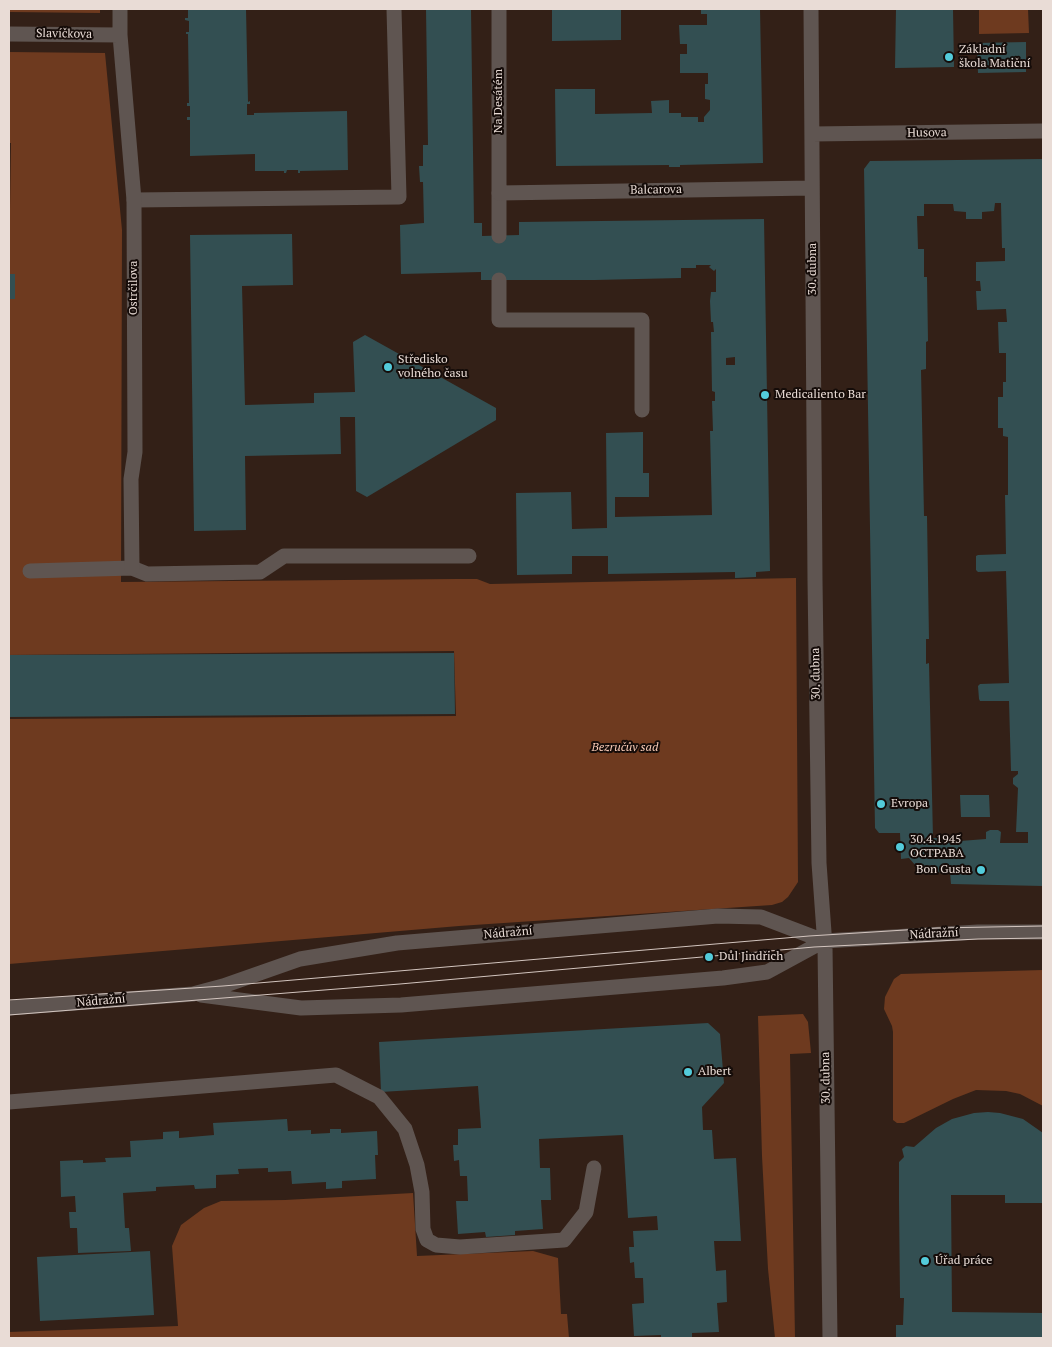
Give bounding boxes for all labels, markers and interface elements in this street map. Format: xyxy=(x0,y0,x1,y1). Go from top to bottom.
street label: Slavíčkova xyxy=(36,26,92,42)
place label: Základní škola Matiční xyxy=(959,43,1030,71)
marker: Základní škola Matiční xyxy=(943,51,955,63)
street label: Na Desátém xyxy=(492,69,506,133)
street label: Husova xyxy=(907,125,947,141)
street label: Balcarova xyxy=(630,182,682,198)
street label: 30. dubna xyxy=(806,243,820,295)
street label: Ostrčilova xyxy=(127,261,141,315)
place label: Středisko volného času xyxy=(398,353,468,381)
marker: Středisko volného času xyxy=(382,361,394,373)
place label: Medicaliento Bar xyxy=(775,388,866,402)
marker: Medicaliento Bar xyxy=(759,389,771,401)
street label: 30. dubna xyxy=(808,648,824,700)
park label: Bezručův sad xyxy=(592,741,658,755)
place label: Evropa xyxy=(891,797,928,811)
marker: Evropa xyxy=(875,798,887,810)
place label: 30.4.1945 ОСТРАВА xyxy=(910,833,964,861)
marker: 30.4.1945 ОСТРАВА xyxy=(894,841,906,853)
place label: Bon Gusta xyxy=(916,863,971,877)
marker: Bon Gusta xyxy=(975,864,987,876)
street label: Nádražní xyxy=(483,924,533,942)
street label: Nádražní xyxy=(909,926,959,942)
place label: Důl Jindřich xyxy=(719,950,783,964)
marker: Důl Jindřich xyxy=(703,951,715,963)
street label: Nádražní xyxy=(76,992,126,1010)
street label: 30. dubna xyxy=(818,1052,834,1104)
place label: Albert xyxy=(698,1065,731,1079)
marker: Albert xyxy=(682,1066,694,1078)
place label: Úřad práce xyxy=(935,1254,992,1268)
marker: Úřad práce xyxy=(919,1255,931,1267)

